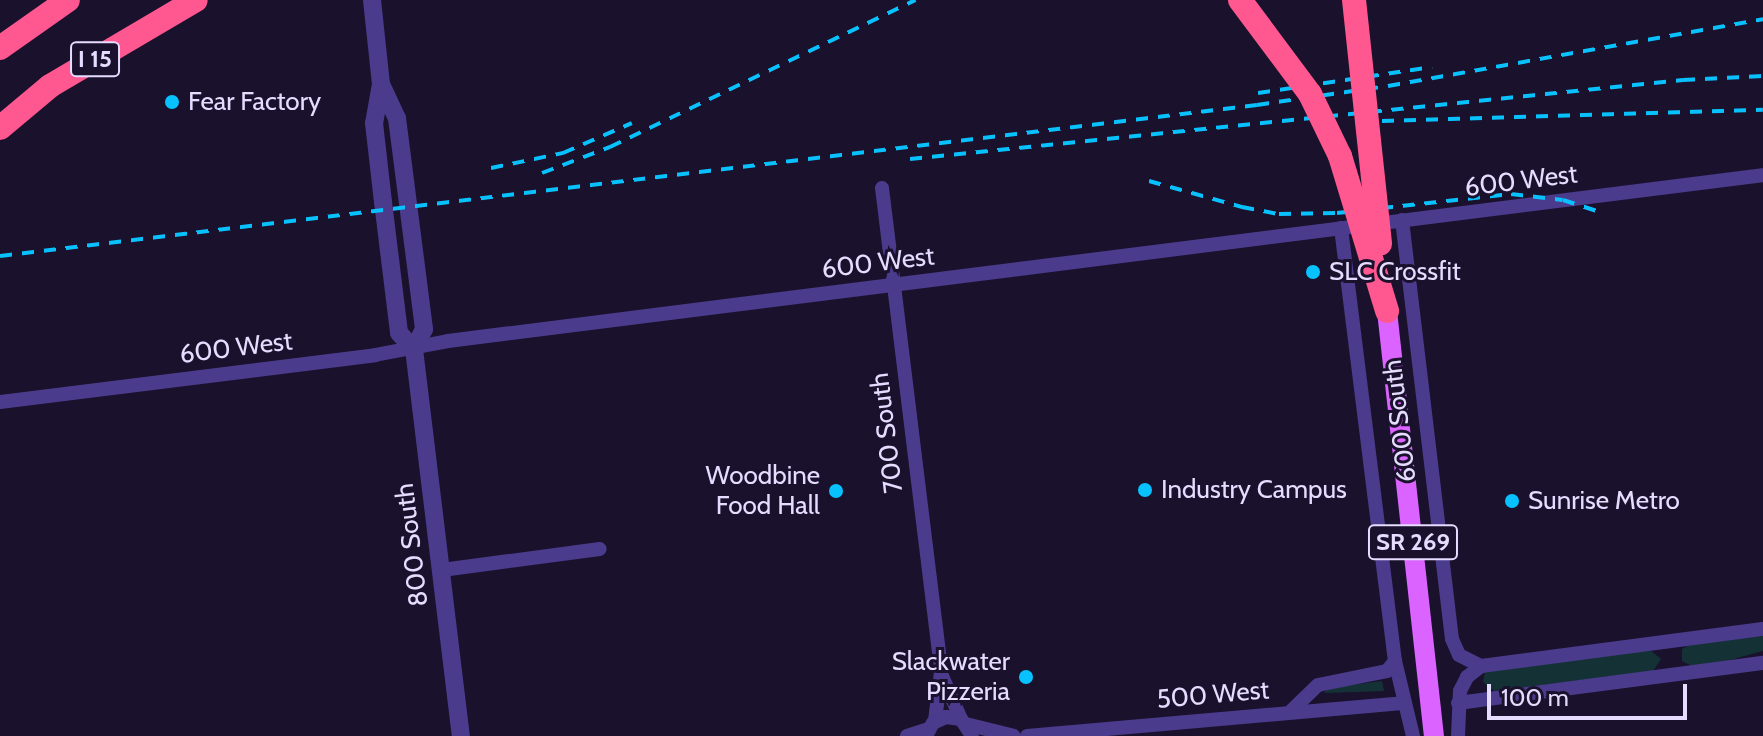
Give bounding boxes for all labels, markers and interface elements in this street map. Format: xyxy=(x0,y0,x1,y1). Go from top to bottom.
road number: I 15 xyxy=(69,39,121,79)
place label: Fear Factory xyxy=(188,86,321,118)
marker: Fear Factory xyxy=(163,93,181,111)
street label: 600 West xyxy=(1463,159,1579,203)
street label: 600 West xyxy=(820,241,936,285)
place label: SLC Crossfit xyxy=(1329,256,1461,288)
marker: SLC Crossfit xyxy=(1304,263,1322,281)
street label: 600 West xyxy=(178,326,294,370)
street label: 600 South xyxy=(1377,358,1423,484)
street label: 700 South xyxy=(864,371,910,495)
place label: Woodbine Food Hall xyxy=(706,460,820,522)
place label: Industry Campus xyxy=(1161,474,1347,506)
marker: Industry Campus xyxy=(1136,481,1154,499)
street label: 800 South xyxy=(389,482,435,608)
marker: Woodbine Food Hall xyxy=(827,482,845,500)
place label: Sunrise Metro xyxy=(1528,485,1680,517)
marker: Sunrise Metro xyxy=(1503,492,1521,510)
road number: SR 269 xyxy=(1367,522,1459,562)
place label: Slackwater Pizzeria xyxy=(892,646,1010,708)
marker: Slackwater Pizzeria xyxy=(1017,668,1035,686)
scale bar xyxy=(1491,668,1691,718)
street label: 500 West xyxy=(1156,675,1270,715)
text: 100 m xyxy=(1501,683,1569,712)

